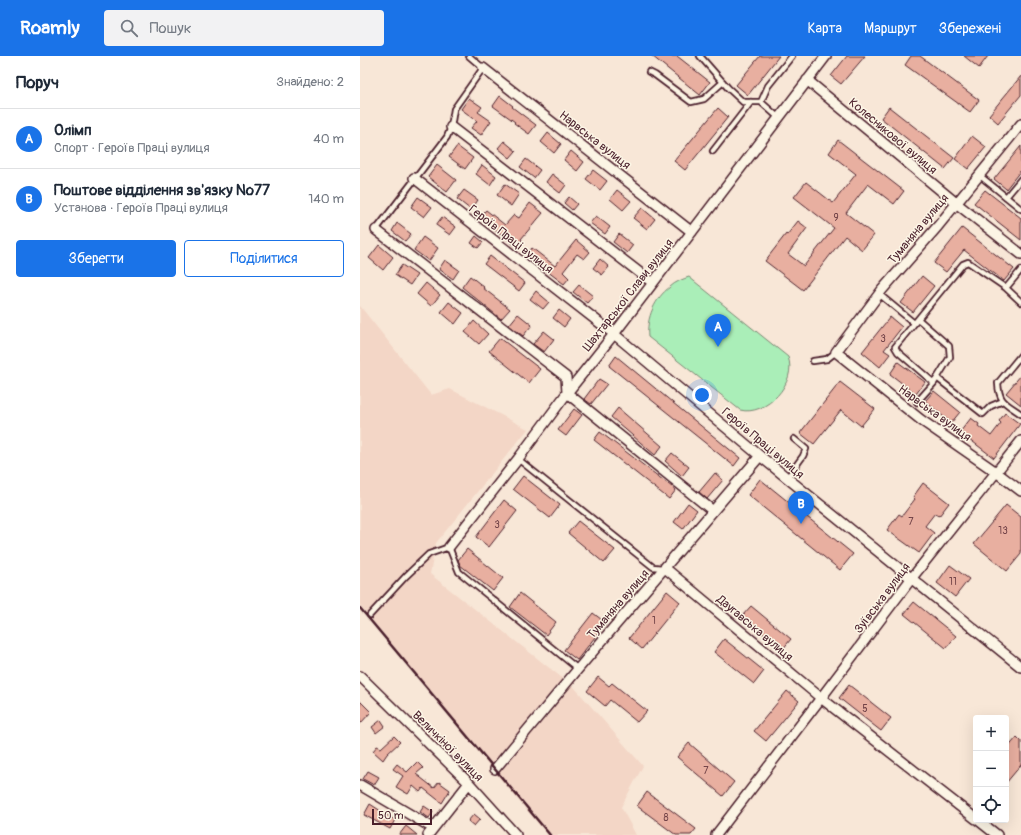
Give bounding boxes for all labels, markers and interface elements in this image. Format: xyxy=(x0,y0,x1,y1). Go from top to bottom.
search box xyxy=(104,10,384,46)
text: Roamly xyxy=(20,16,80,40)
icon: search xyxy=(118,17,140,39)
text: Пошук xyxy=(150,19,191,38)
text: Карта xyxy=(807,20,842,37)
text: Маршрут xyxy=(864,20,917,37)
text: Збережені xyxy=(939,20,1001,37)
text: Поруч xyxy=(16,72,59,93)
text: Знайдено: 2 xyxy=(276,74,344,90)
street label: Колесникової вулиця xyxy=(846,95,940,178)
street label: Нарвська вулиця xyxy=(556,108,634,173)
text: Олімп xyxy=(54,121,92,140)
text: A xyxy=(25,131,33,147)
text: 40 m xyxy=(313,131,344,147)
text: Спорт · Героїв Праці вулиця xyxy=(54,140,210,156)
text: Поштове відділення зв'язку №77 xyxy=(54,181,270,200)
text: B xyxy=(25,191,33,207)
text: 140 m xyxy=(308,191,344,207)
street label: Туманяна вулиця xyxy=(885,191,952,267)
text: Установа · Героїв Праці вулиця xyxy=(54,200,228,216)
street label: Героїв Праці вулиця xyxy=(466,202,556,277)
house number: 9 xyxy=(833,212,839,224)
street label: Шахтарської Слави вулиця xyxy=(580,236,677,355)
button: Зберегти xyxy=(16,240,176,277)
button: Поділитися xyxy=(184,240,344,277)
pin: A xyxy=(705,314,731,347)
house number: 3 xyxy=(880,333,886,345)
street label: Нарвська вулиця xyxy=(895,382,974,445)
your location xyxy=(692,385,712,405)
street label: Героїв Праці вулиця xyxy=(718,405,807,482)
pin: B xyxy=(788,491,814,524)
house number: 7 xyxy=(908,516,914,528)
house number: 3 xyxy=(494,519,500,531)
house number: 13 xyxy=(998,525,1008,537)
street label: Зуївська вулиця xyxy=(851,560,914,636)
street label: Туманяна вулиця xyxy=(584,566,653,642)
house number: 11 xyxy=(949,576,957,588)
street label: Даугавська вулиця xyxy=(713,591,796,665)
house number: 1 xyxy=(652,615,656,627)
house number: 5 xyxy=(862,703,868,715)
street label: Величкіної вулиця xyxy=(409,708,486,785)
map controls xyxy=(973,715,1009,823)
button: + xyxy=(973,715,1009,751)
button: − xyxy=(973,751,1009,787)
house number: 7 xyxy=(703,765,709,777)
button: locate xyxy=(973,787,1009,823)
scale bar xyxy=(372,807,432,826)
text: 50 m xyxy=(378,809,404,822)
house number: 8 xyxy=(663,812,669,824)

